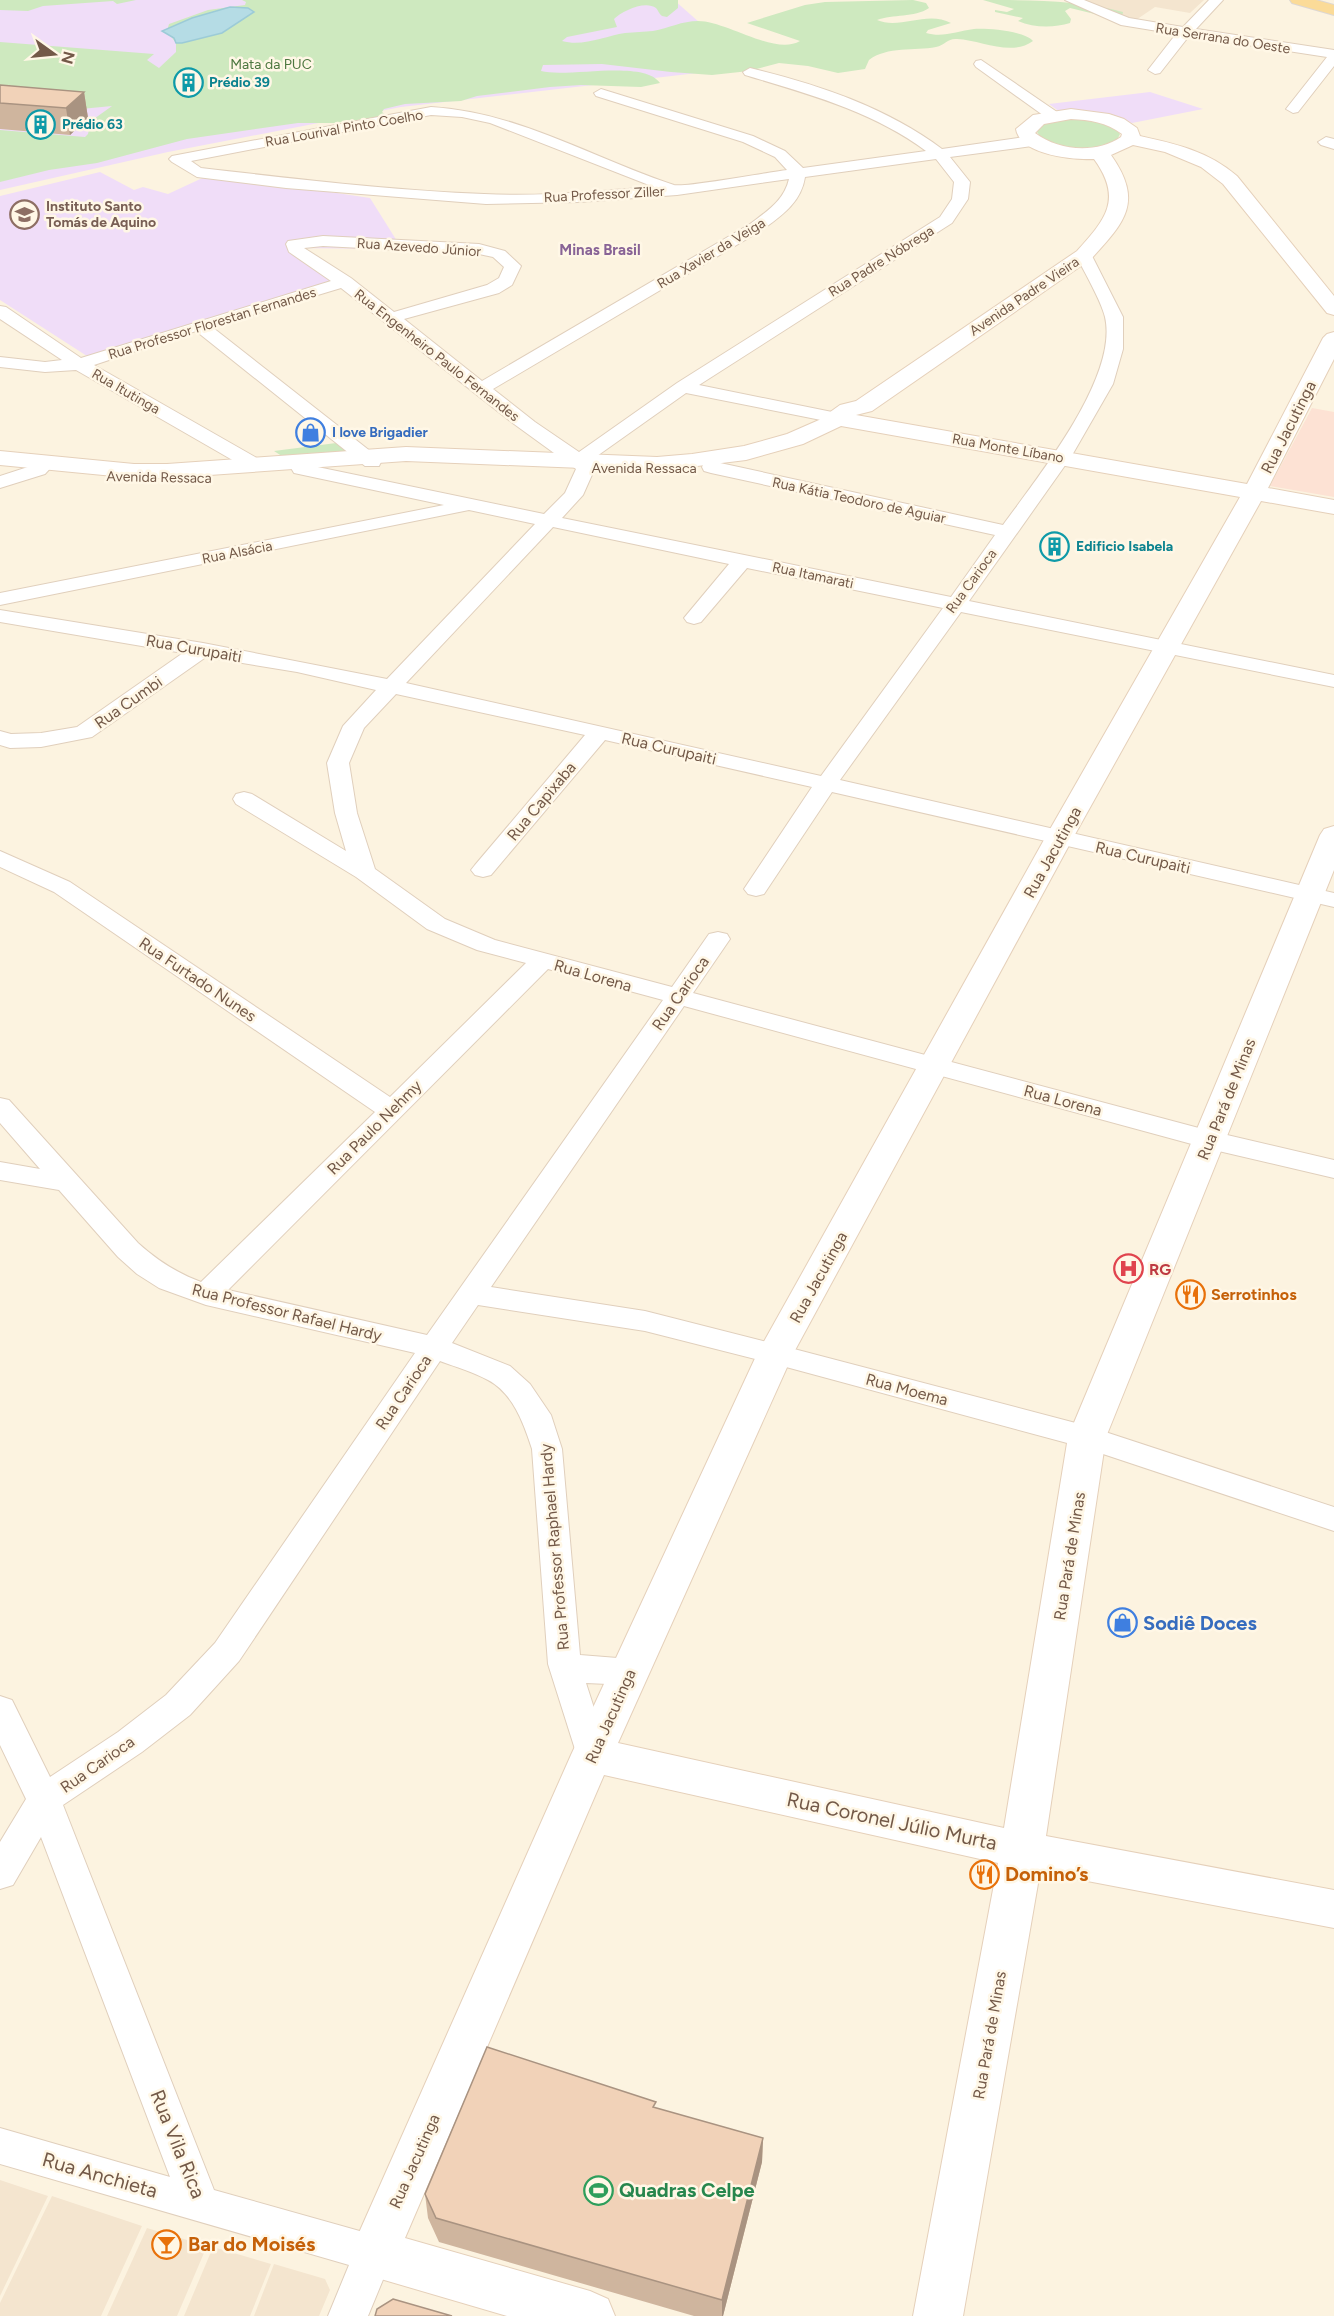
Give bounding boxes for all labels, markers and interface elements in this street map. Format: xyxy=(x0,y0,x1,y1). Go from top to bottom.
street label: Rua Serrana do Oeste xyxy=(1154,19,1292,58)
north arrow xyxy=(24,24,84,84)
text: N xyxy=(57,49,79,66)
park label: Mata da PUC xyxy=(230,56,312,73)
building icon: Prédio 39 xyxy=(172,66,204,98)
place label: Prédio 39 xyxy=(209,74,270,91)
street label: Rua Lourival Pinto Coelho xyxy=(264,106,424,151)
building icon: Prédio 63 xyxy=(25,108,57,140)
place label: Prédio 63 xyxy=(62,116,123,133)
street label: Rua Professor Ziller xyxy=(543,183,665,206)
school or university icon: Instituto Santo Tomás de Aquino xyxy=(9,198,41,230)
place label: Instituto Santo Tomás de Aquino xyxy=(46,198,156,231)
street label: Rua Xavier da Veiga xyxy=(654,214,768,292)
street label: Rua Padre Nóbrega xyxy=(825,222,937,301)
street label: Rua Azevedo Júnior xyxy=(356,235,482,260)
district label: Minas Brasil xyxy=(559,241,641,259)
street label: Avenida Padre Vieira xyxy=(966,253,1082,339)
street label: Rua Professor Florestan Fernandes xyxy=(106,284,318,363)
street label: Rua Engenheiro Paulo Fernandes xyxy=(351,286,523,425)
street label: Rua Itutinga xyxy=(89,365,163,418)
street label: Rua Jacutinga xyxy=(1257,378,1320,477)
shop icon: I love Brigadier xyxy=(295,416,327,448)
place label: I love Brigadier xyxy=(332,424,428,441)
street label: Rua Monte Líbano xyxy=(951,430,1065,467)
street label: Avenida Ressaca xyxy=(591,460,697,477)
street label: Avenida Ressaca xyxy=(106,468,212,487)
street label: Rua Kátia Teodoro de Aguiar xyxy=(771,474,947,527)
building icon: Edificio Isabela xyxy=(1039,530,1071,562)
street label: Rua Alsácia xyxy=(200,537,274,568)
place label: Edificio Isabela xyxy=(1076,538,1173,555)
street label: Rua Carioca xyxy=(942,546,1000,617)
street label: Rua Itamarati xyxy=(771,559,855,592)
street label: Rua Curupaiti xyxy=(145,631,243,666)
street label: Rua Cumbi xyxy=(91,672,166,733)
street label: Rua Curupaiti xyxy=(620,728,718,769)
street label: Rua Capixaba xyxy=(503,758,580,845)
street label: Rua Jacutinga xyxy=(1020,803,1085,901)
street label: Rua Curupaiti xyxy=(1094,837,1192,878)
street label: Rua Furtado Nunes xyxy=(136,933,260,1026)
street label: Rua Carioca xyxy=(648,953,713,1034)
street label: Rua Lorena xyxy=(552,955,634,996)
street label: Rua Pará de Minas xyxy=(1193,1036,1260,1163)
street label: Rua Paulo Nehmy xyxy=(323,1076,426,1179)
street label: Rua Lorena xyxy=(1022,1081,1104,1120)
street label: Rua Jacutinga xyxy=(786,1228,851,1326)
hospital icon: RG xyxy=(1112,1253,1144,1285)
place label: RG xyxy=(1149,1260,1171,1279)
restaurant icon: Serrotinhos xyxy=(1174,1278,1206,1310)
street label: Rua Professor Rafael Hardy xyxy=(190,1280,384,1345)
place label: Serrotinhos xyxy=(1211,1285,1297,1304)
street label: Rua Carioca xyxy=(372,1351,435,1433)
street label: Rua Moema xyxy=(864,1369,950,1410)
street label: Rua Professor Raphael Hardy xyxy=(536,1442,573,1651)
street label: Rua Pará de Minas xyxy=(1050,1491,1089,1622)
shop icon: Sodiê Doces xyxy=(1106,1607,1138,1639)
place label: Sodiê Doces xyxy=(1143,1611,1257,1635)
street label: Rua Jacutinga xyxy=(581,1666,640,1766)
street label: Rua Carioca xyxy=(57,1732,138,1797)
street label: Rua Coronel Júlio Murta xyxy=(785,1787,999,1855)
restaurant icon: Domino’s xyxy=(968,1858,1000,1890)
place label: Domino’s xyxy=(1005,1862,1088,1886)
street label: Rua Pará de Minas xyxy=(969,1970,1010,2101)
street label: Rua Vila Rica xyxy=(145,2086,211,2202)
street label: Rua Jacutinga xyxy=(385,2111,444,2211)
street label: Rua Anchieta xyxy=(40,2147,160,2203)
sports icon: Quadras Celpe xyxy=(582,2174,614,2206)
place label: Quadras Celpe xyxy=(619,2178,755,2202)
bar icon: Bar do Moisés xyxy=(151,2228,183,2260)
place label: Bar do Moisés xyxy=(188,2232,315,2256)

